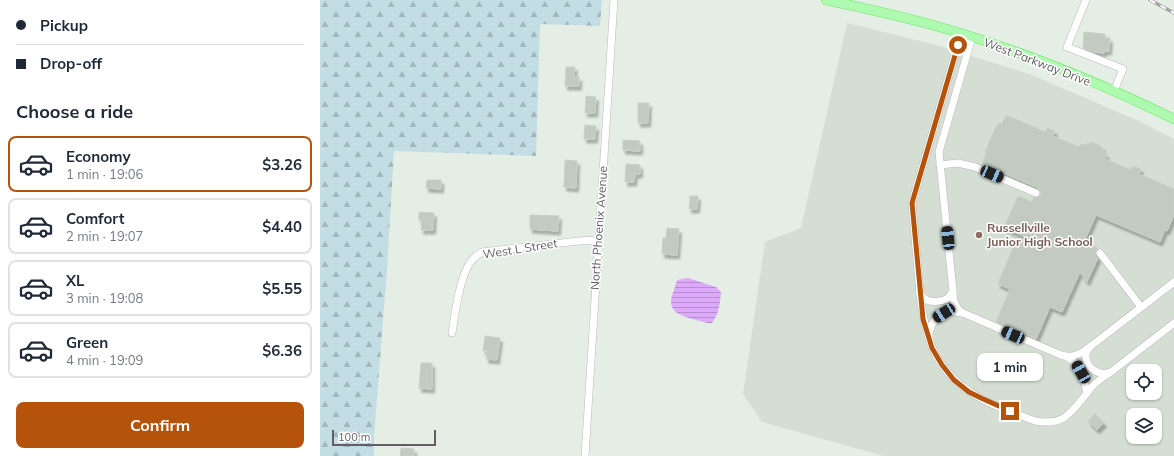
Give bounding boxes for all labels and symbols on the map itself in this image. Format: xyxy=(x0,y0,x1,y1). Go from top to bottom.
street label: West Parkway Drive xyxy=(982,34,1093,89)
route start xyxy=(949,36,967,54)
car xyxy=(979,164,1005,184)
street label: North Phoenix Avenue xyxy=(587,165,610,291)
place label: Russellville Junior High School xyxy=(987,220,1093,249)
car xyxy=(941,225,955,251)
marker: Russellville Junior High School xyxy=(974,230,984,240)
street label: West L Street xyxy=(482,235,558,262)
car xyxy=(931,301,957,325)
car xyxy=(1000,325,1026,345)
callout: 1 min xyxy=(977,353,1043,381)
car xyxy=(1070,359,1092,385)
route end xyxy=(1001,402,1019,420)
scale bar xyxy=(332,428,436,447)

